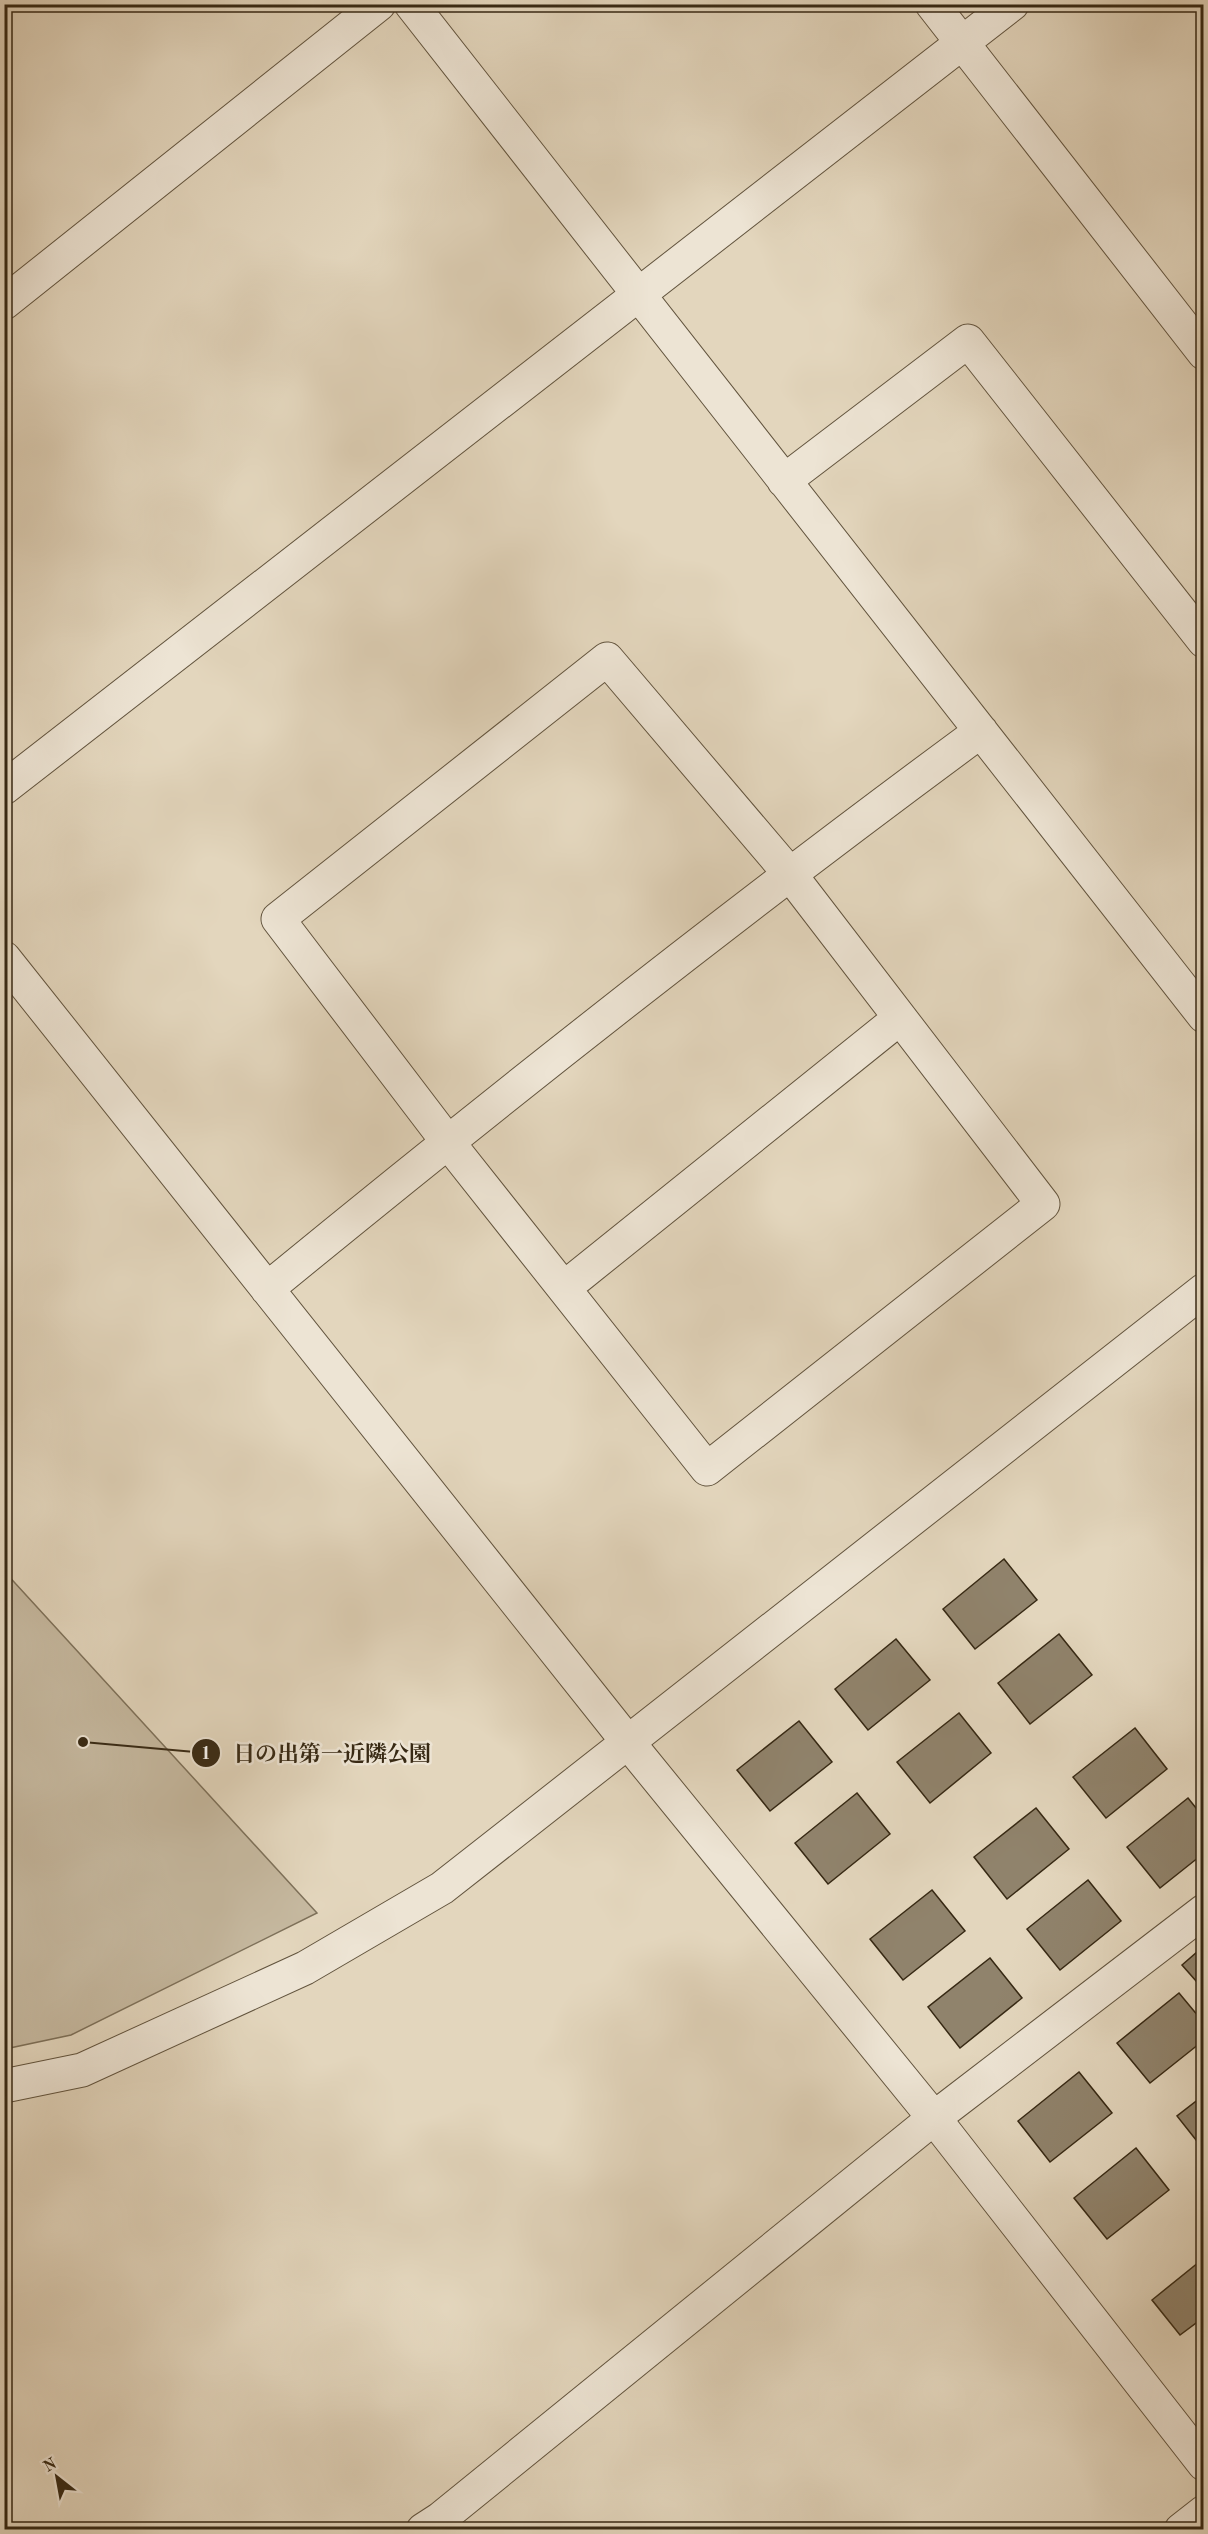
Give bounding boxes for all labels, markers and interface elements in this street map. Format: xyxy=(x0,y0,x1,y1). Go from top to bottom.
callout: 日の出第一近隣公園 xyxy=(191,1733,443,1773)
text: 日の出第一近隣公園 xyxy=(233,1742,431,1766)
text: 1 xyxy=(201,1745,211,1763)
north arrow xyxy=(27,2447,87,2507)
text: N xyxy=(41,2455,60,2476)

